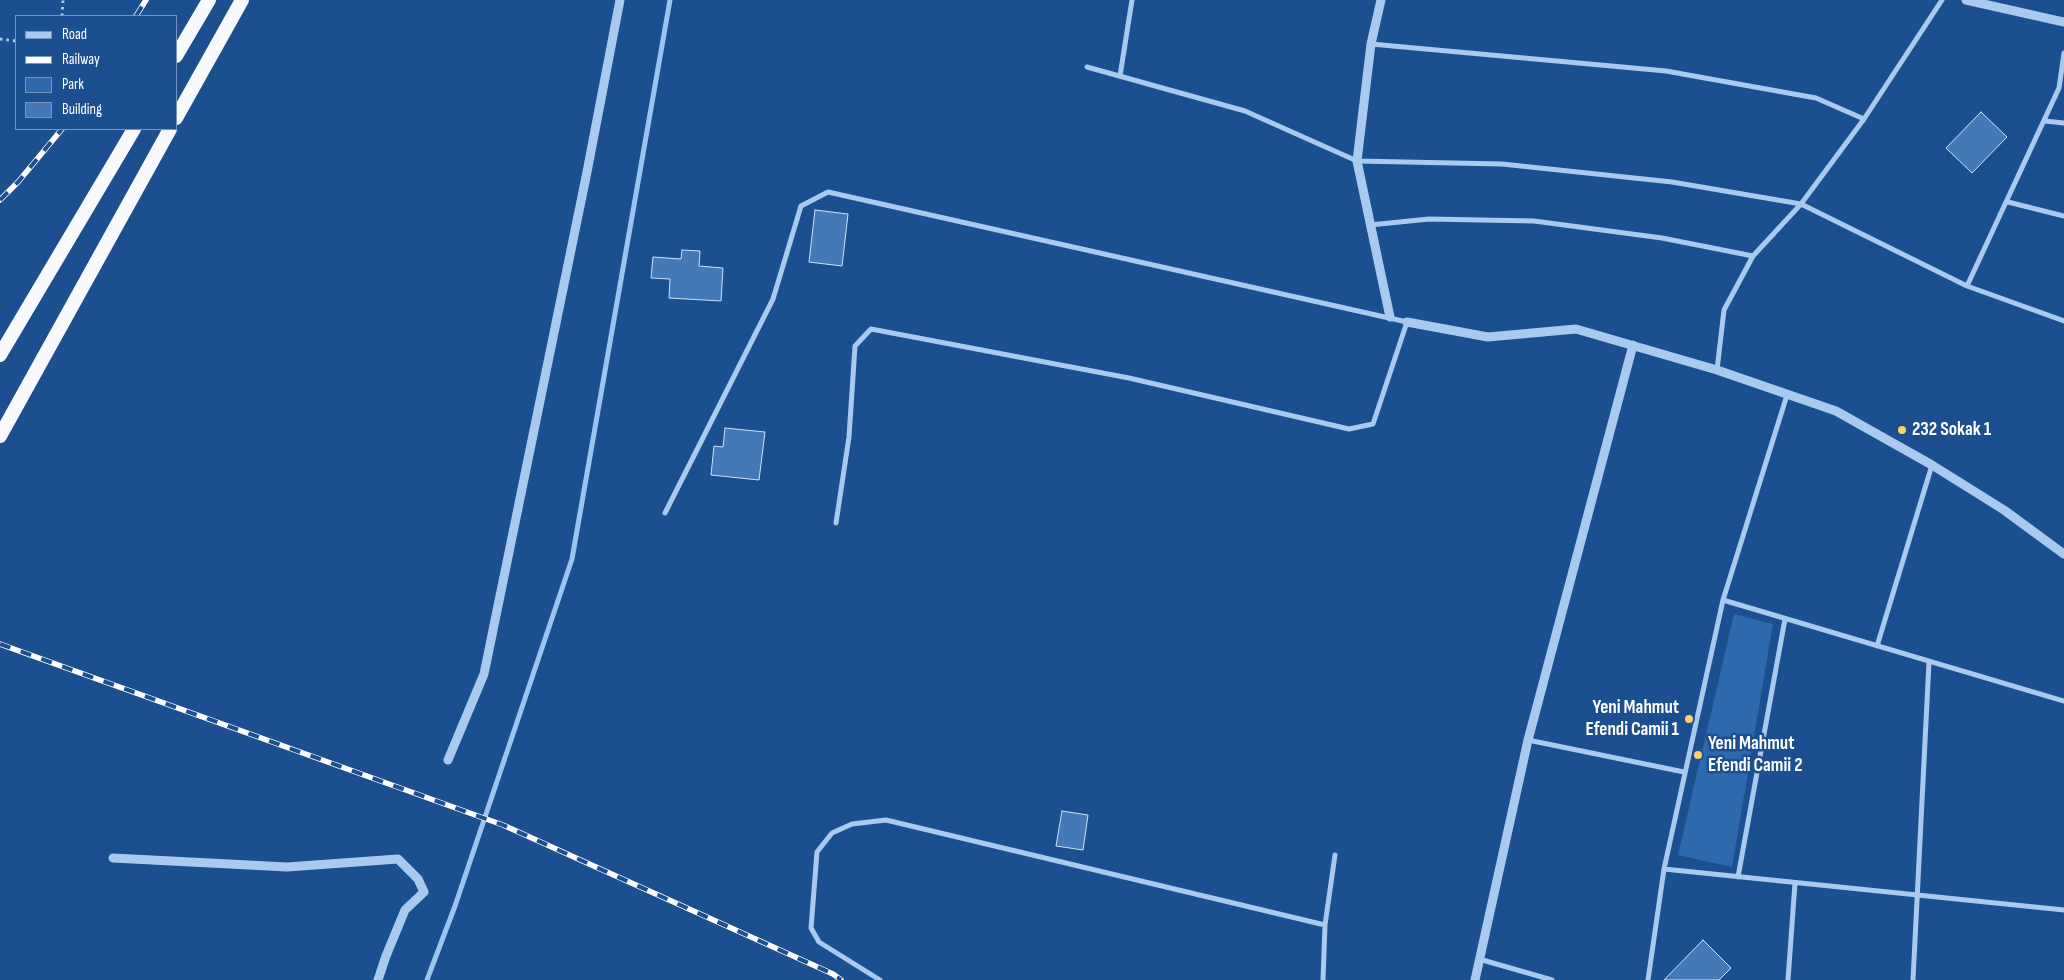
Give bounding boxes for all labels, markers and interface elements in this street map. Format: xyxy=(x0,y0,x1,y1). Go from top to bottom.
legend xyxy=(15,15,178,130)
text: Road xyxy=(62,25,87,44)
text: Railway xyxy=(62,50,100,69)
text: Park xyxy=(62,75,84,94)
text: Building xyxy=(62,100,102,119)
place label: 232 Sokak 1 xyxy=(1912,419,1991,441)
marker: 232 Sokak 1 xyxy=(1896,424,1908,436)
place label: Yeni Mahmut Efendi Camii 1 xyxy=(1585,697,1679,741)
marker: Yeni Mahmut Efendi Camii 1 xyxy=(1683,713,1695,725)
place label: Yeni Mahmut Efendi Camii 2 xyxy=(1708,733,1802,777)
marker: Yeni Mahmut Efendi Camii 2 xyxy=(1692,749,1704,761)

